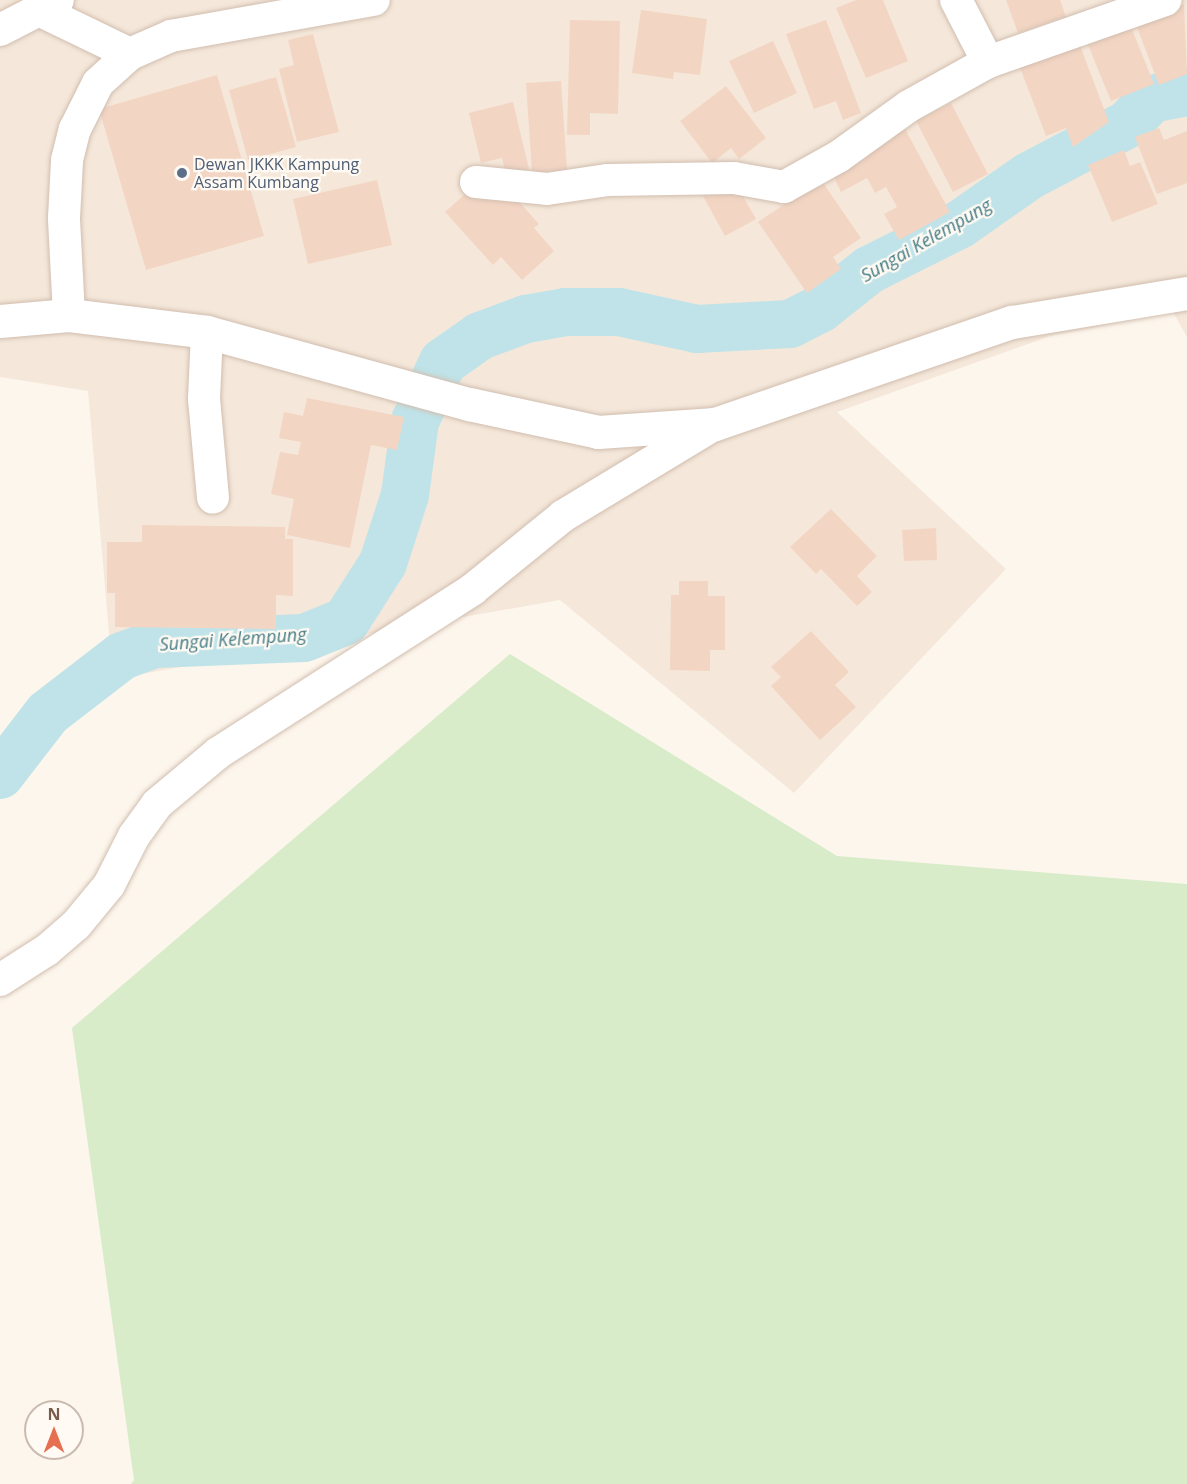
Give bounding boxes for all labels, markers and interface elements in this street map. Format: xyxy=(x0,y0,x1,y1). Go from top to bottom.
place label: Dewan JKKK Kampung Assam Kumbang xyxy=(194,154,359,192)
marker: Dewan JKKK Kampung Assam Kumbang xyxy=(175,166,189,180)
water label: Sungai Kelempung xyxy=(857,194,995,286)
water label: Sungai Kelempung xyxy=(159,623,307,655)
north arrow xyxy=(24,1400,84,1460)
text: N xyxy=(47,1403,61,1425)

